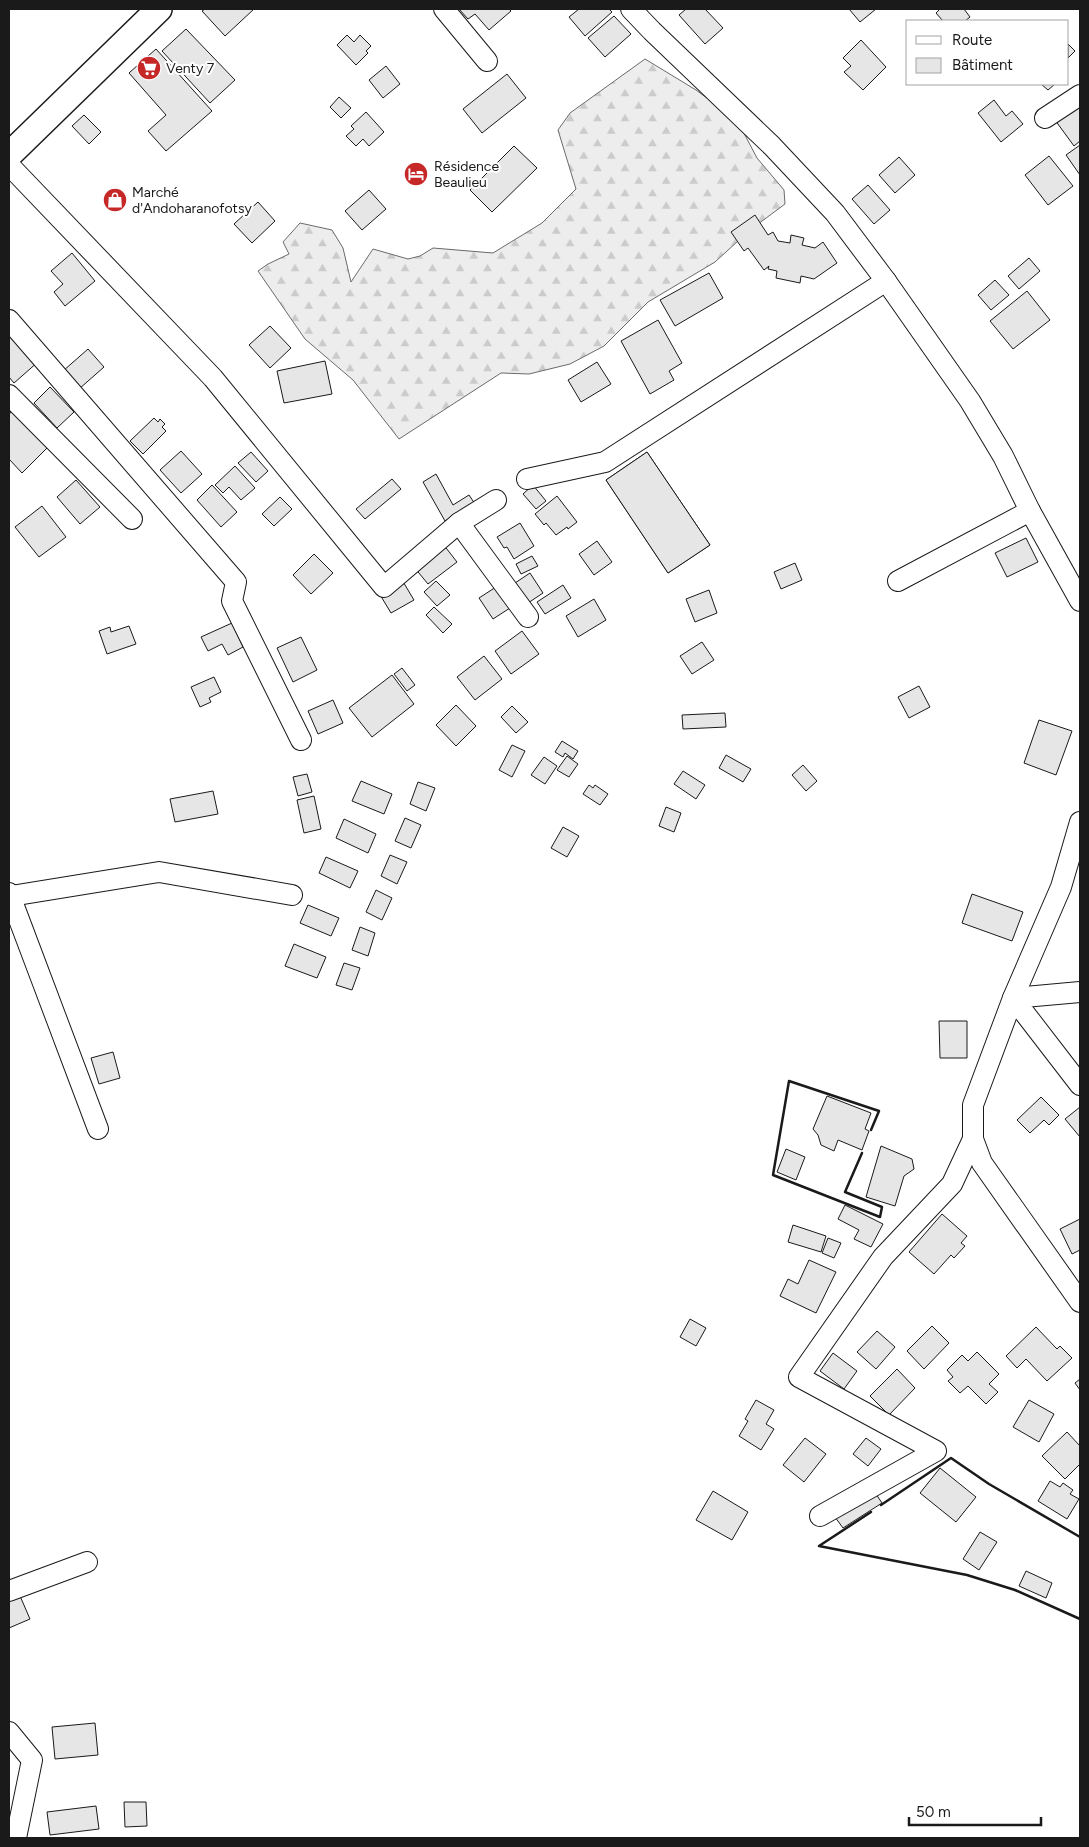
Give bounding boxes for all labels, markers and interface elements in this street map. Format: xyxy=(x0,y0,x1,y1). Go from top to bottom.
legend xyxy=(906,20,1069,85)
text: Route xyxy=(952,31,992,49)
supermarket icon: Venty 7 xyxy=(136,55,162,81)
text: Bâtiment xyxy=(952,56,1013,74)
place label: Venty 7 xyxy=(166,60,215,77)
place label: Résidence Beaulieu xyxy=(434,158,499,191)
hotel icon: Résidence Beaulieu xyxy=(403,161,429,187)
place label: Marché d'Andoharanofotsy xyxy=(132,184,252,217)
shop icon: Marché d'Andoharanofotsy xyxy=(102,187,128,213)
scale bar xyxy=(909,1794,1042,1826)
text: 50 m xyxy=(916,1803,951,1821)

